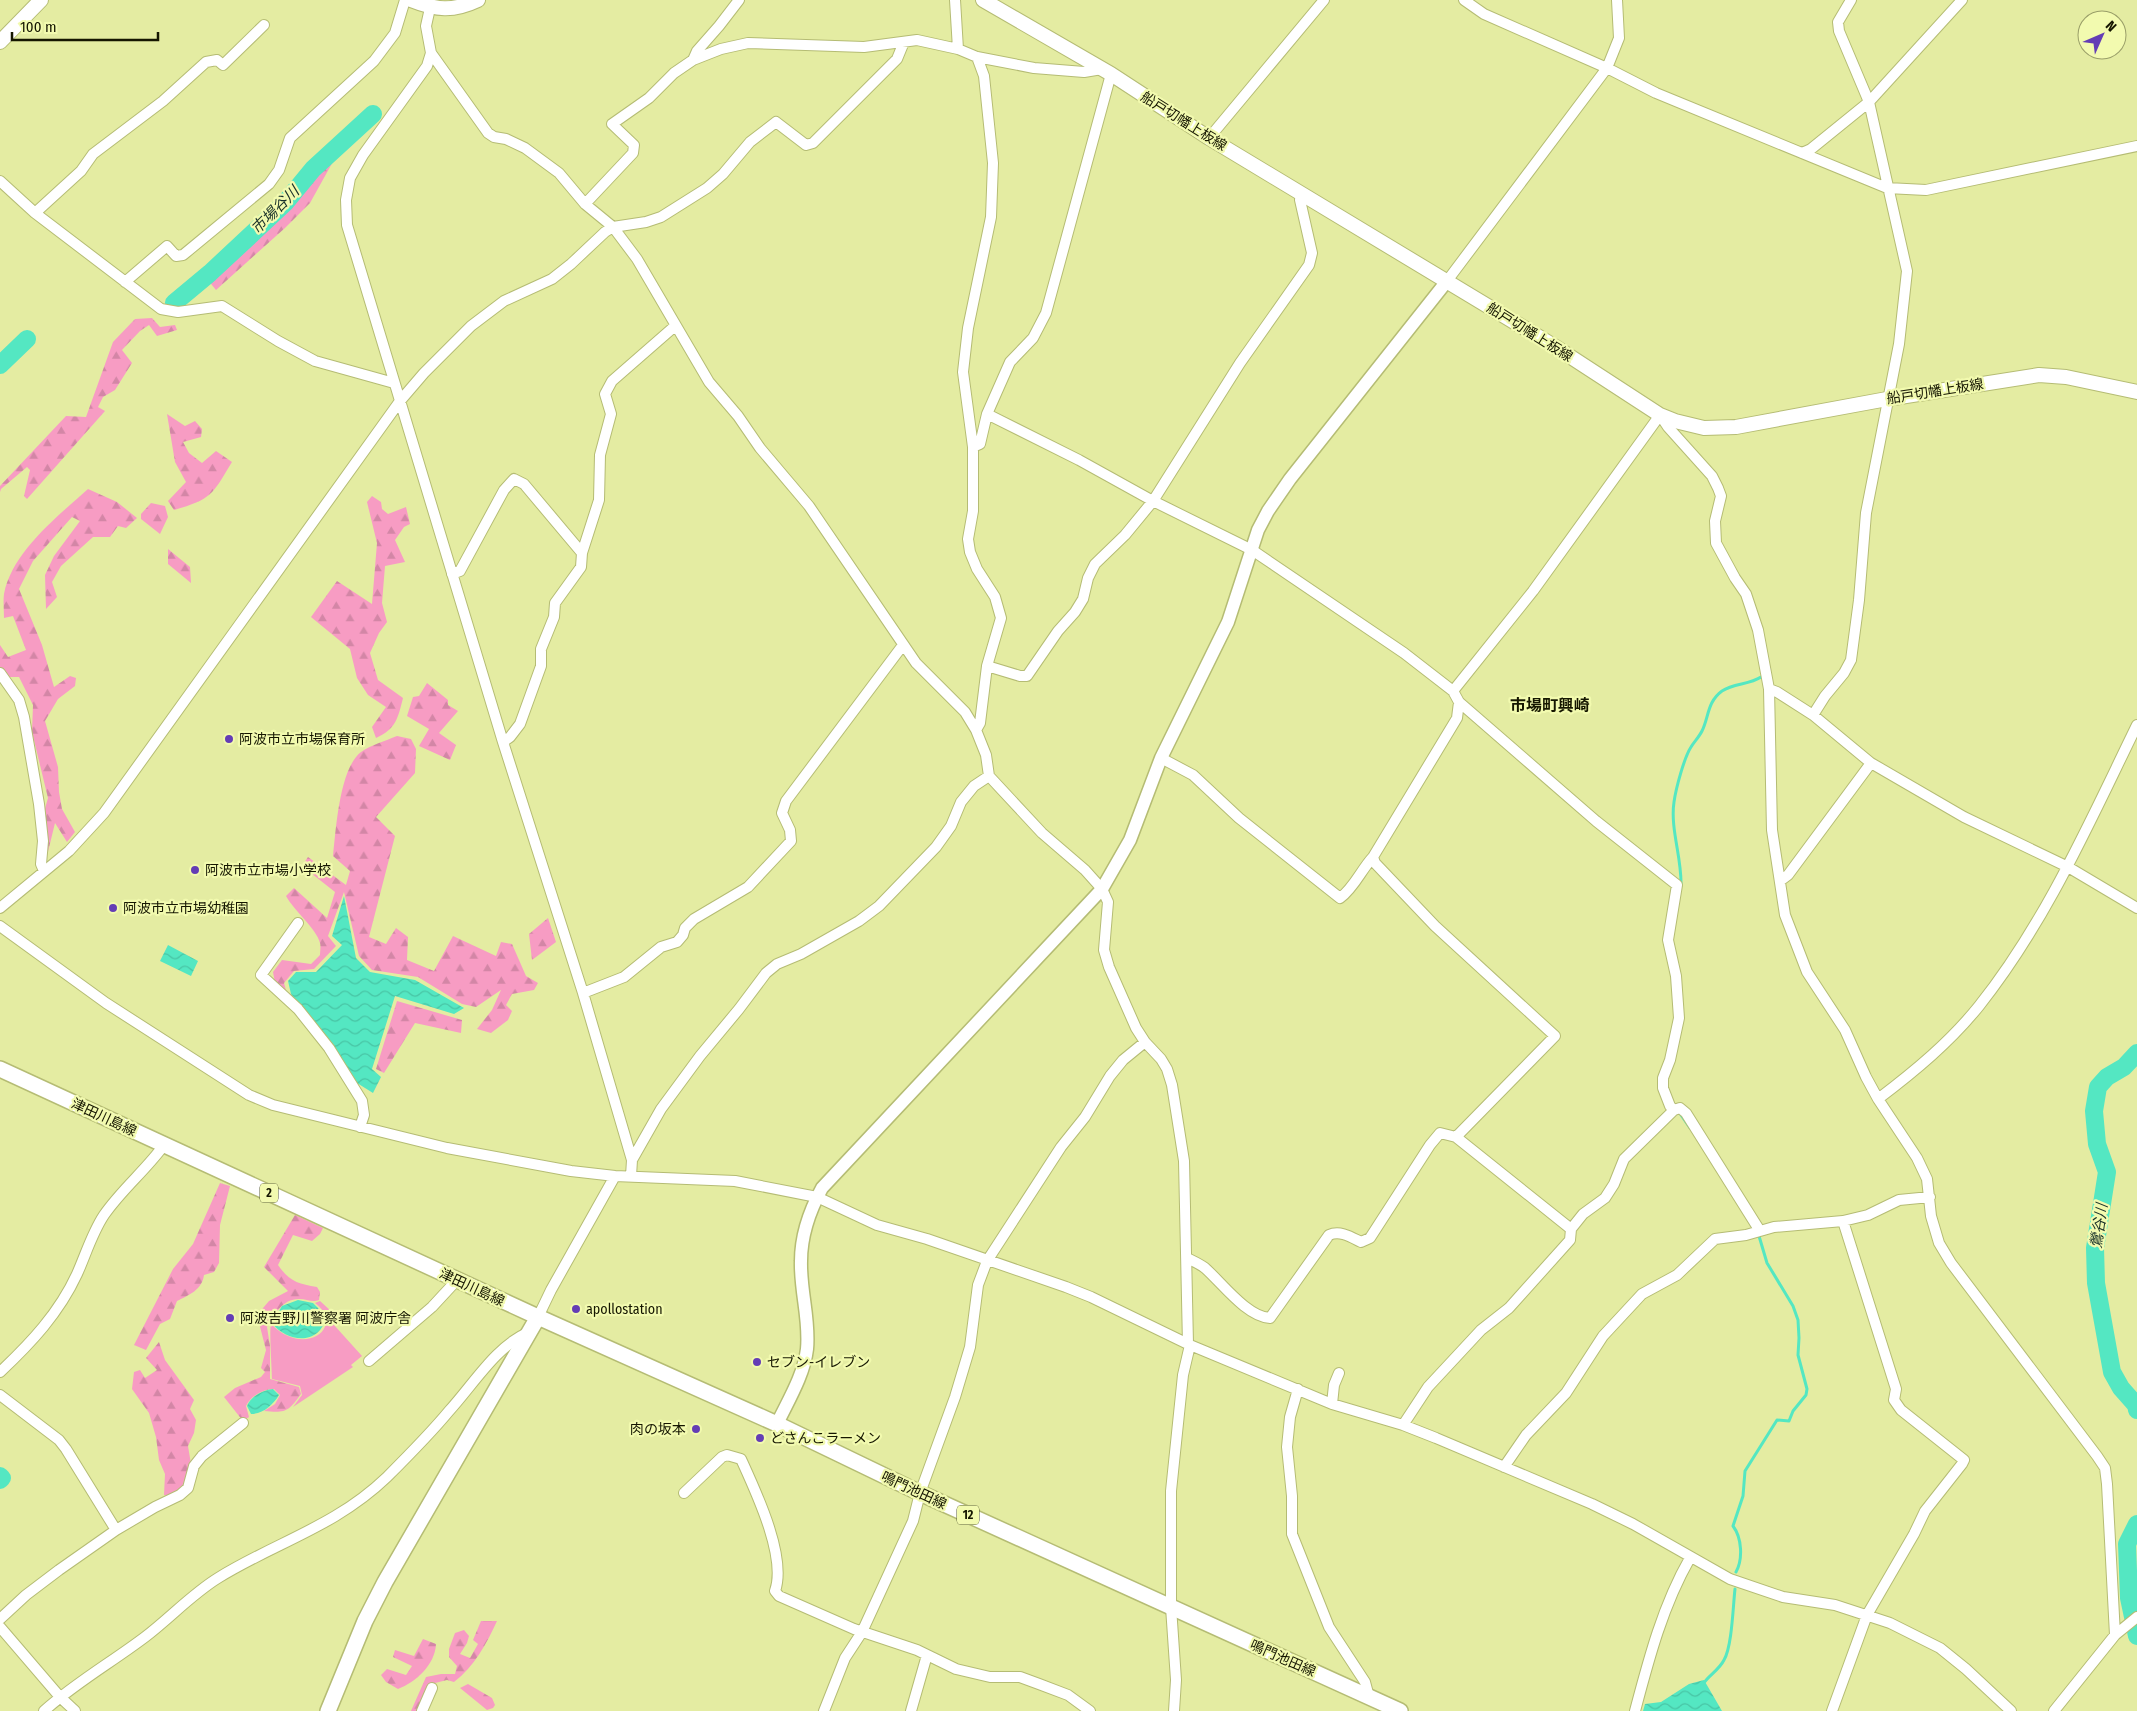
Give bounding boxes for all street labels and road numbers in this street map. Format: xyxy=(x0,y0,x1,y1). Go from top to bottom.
street label: 船戸切幡上板線 xyxy=(1138,88,1230,155)
street label: 船戸切幡上板線 xyxy=(1484,299,1576,366)
street label: 船戸切幡上板線 xyxy=(1885,375,1985,408)
street label: 津田川島線 xyxy=(68,1095,139,1140)
road number: 2 xyxy=(260,1184,278,1202)
street label: 津田川島線 xyxy=(436,1265,507,1310)
street label: 鳴門池田線 xyxy=(878,1468,949,1513)
road number: 12 xyxy=(957,1506,979,1524)
street label: 鳴門池田線 xyxy=(1247,1636,1318,1680)

